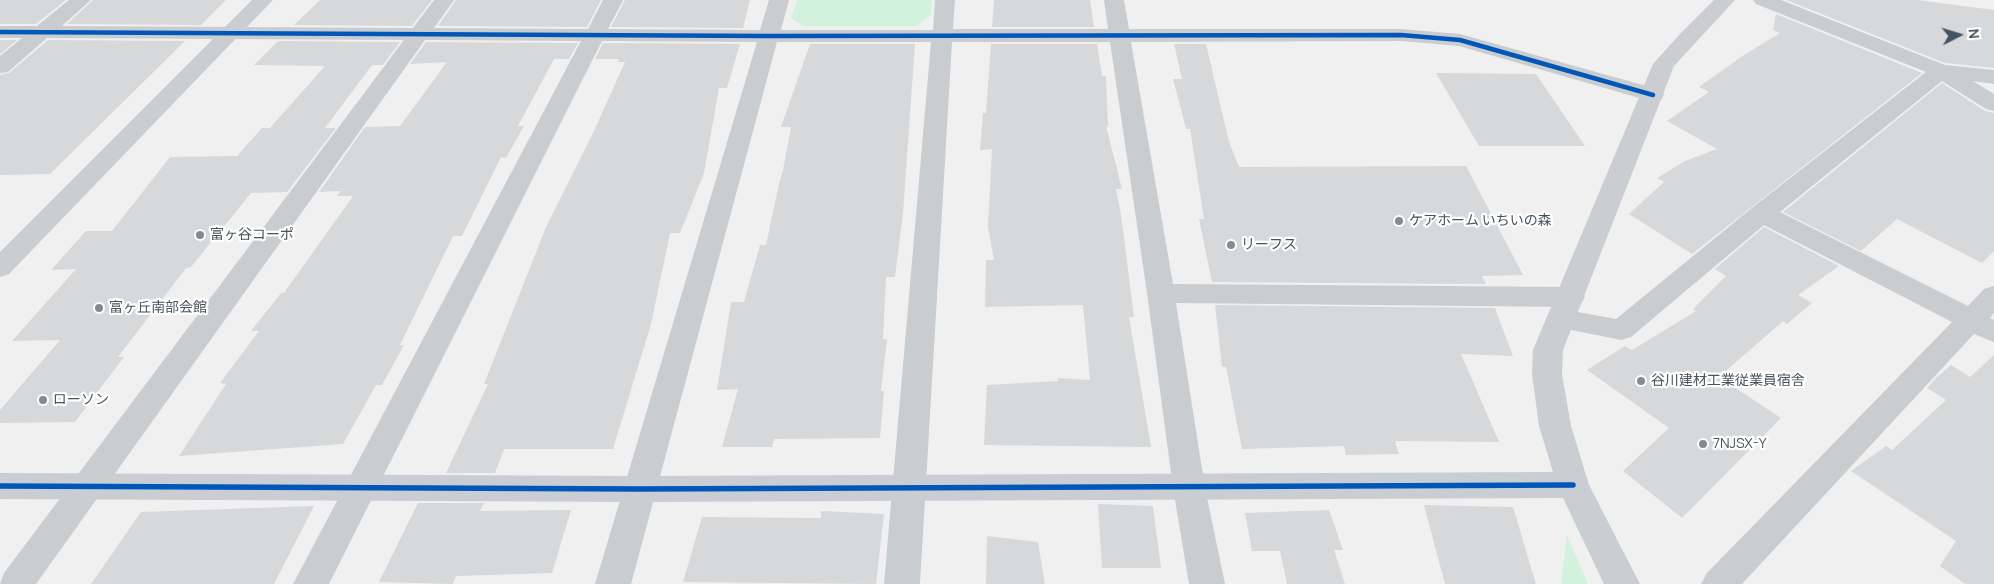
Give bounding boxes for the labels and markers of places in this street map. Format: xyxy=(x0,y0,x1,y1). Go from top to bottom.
place label: ケアホーム いちいの森 xyxy=(1409,213,1552,229)
marker: ケアホーム いちいの森 xyxy=(1393,215,1405,227)
place label: 富ヶ谷コーポ xyxy=(210,227,294,243)
marker: 富ヶ谷コーポ xyxy=(194,229,206,241)
place label: リーフス xyxy=(1241,237,1297,253)
marker: リーフス xyxy=(1225,239,1237,251)
place label: 富ヶ丘南部会館 xyxy=(109,300,207,316)
marker: 富ヶ丘南部会館 xyxy=(93,302,105,314)
place label: 谷川建材工業従業員宿舎 xyxy=(1651,373,1805,389)
marker: 谷川建材工業従業員宿舎 xyxy=(1635,375,1647,387)
place label: ローソン xyxy=(53,392,109,408)
marker: ローソン xyxy=(37,394,49,406)
place label: 7NJSX-Y xyxy=(1713,436,1766,452)
marker: 7NJSX-Y xyxy=(1697,438,1709,450)

